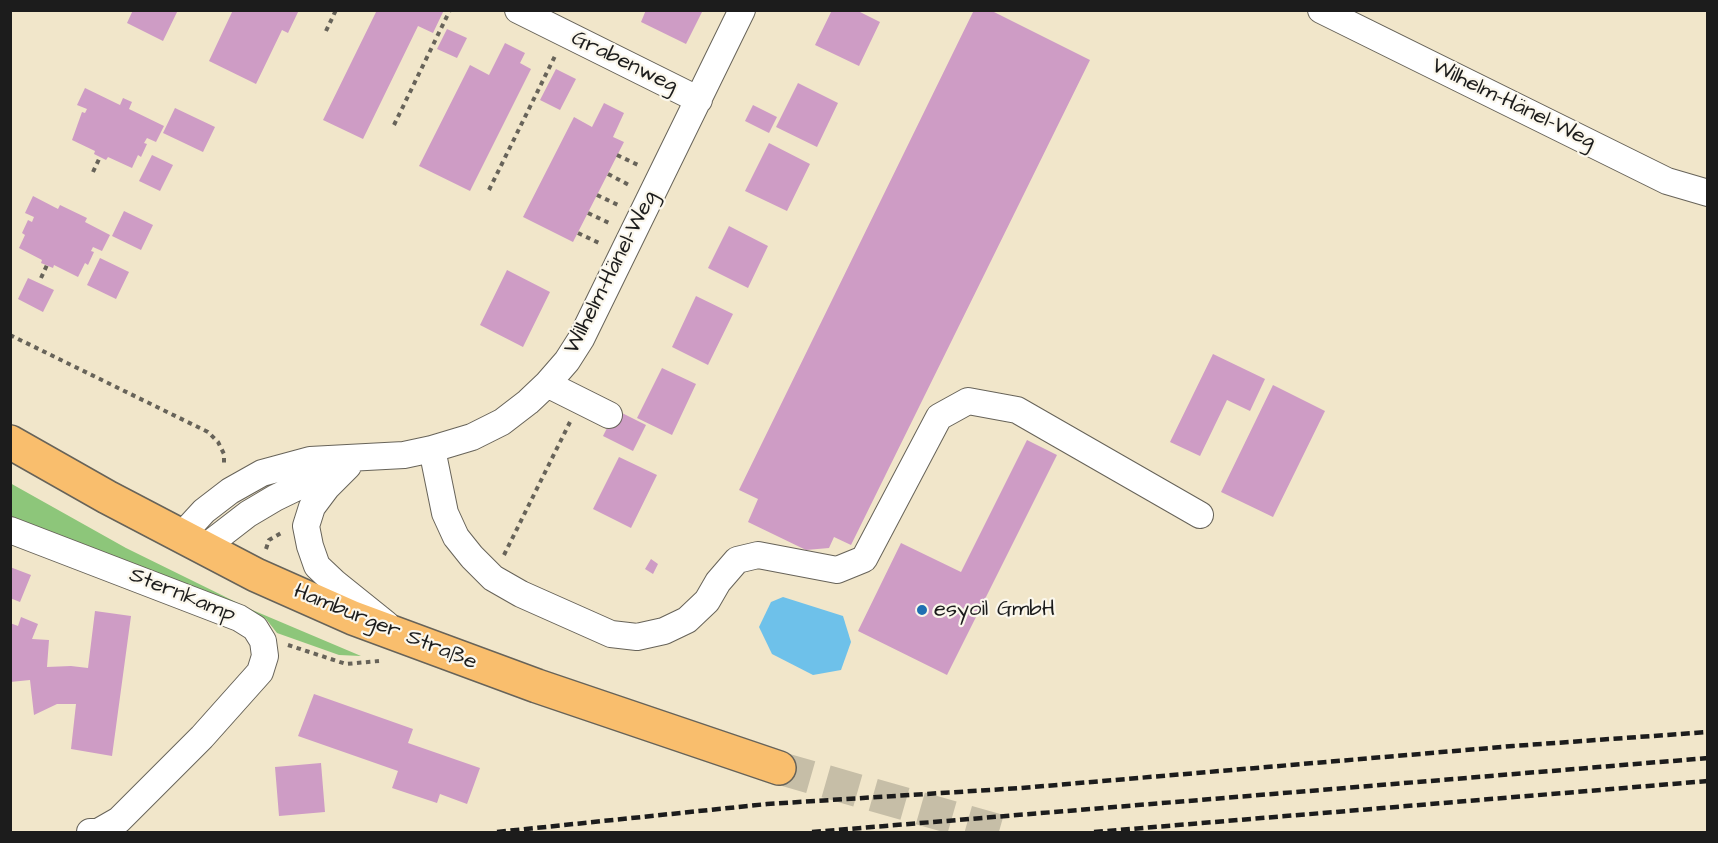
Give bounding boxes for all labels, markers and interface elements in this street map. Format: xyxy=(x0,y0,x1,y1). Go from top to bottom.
street label: Grabenweg xyxy=(567,26,681,100)
street label: Wilhelm-Hänel-Weg xyxy=(1427,54,1599,156)
street label: Wilhelm-Hänel-Weg xyxy=(560,187,664,359)
street label: Sternkamp xyxy=(125,563,239,629)
street label: Hamburger Straße xyxy=(289,579,481,677)
place label: esyoil GmbH xyxy=(934,597,1055,623)
marker: esyoil GmbH xyxy=(915,603,929,617)

